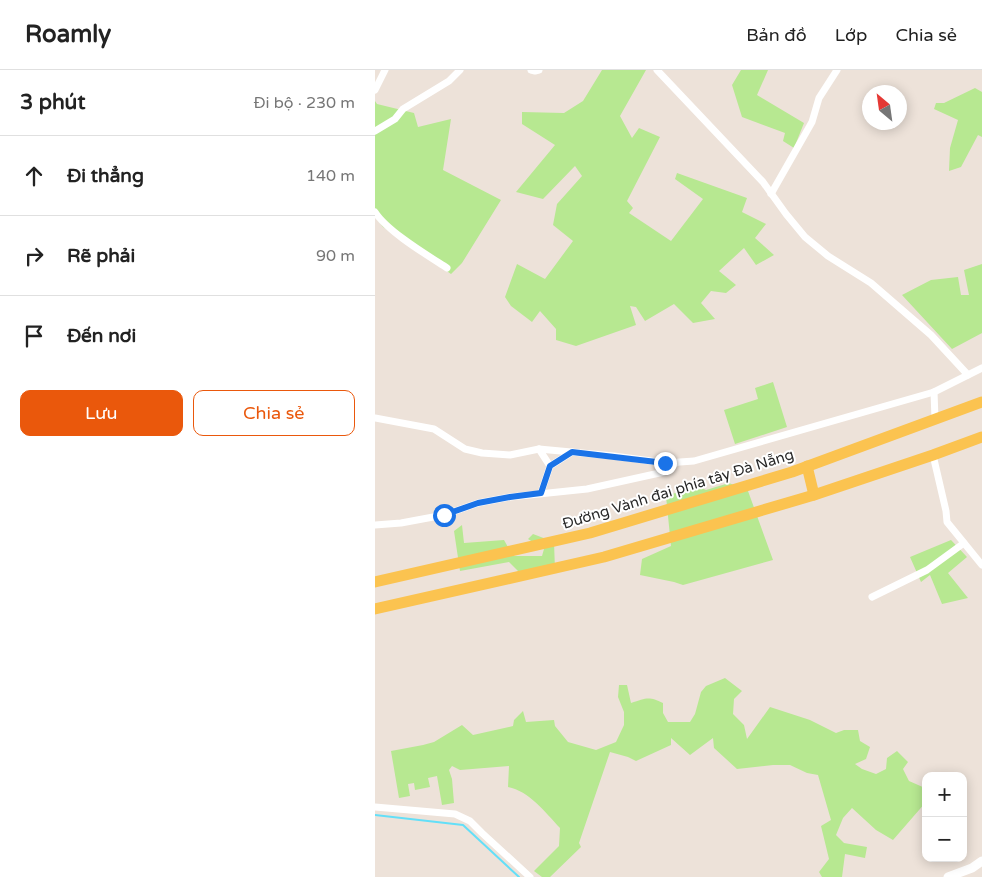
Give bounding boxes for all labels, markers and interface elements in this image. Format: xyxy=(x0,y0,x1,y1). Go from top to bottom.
text: Roamly xyxy=(25,20,111,49)
text: Bản đồ xyxy=(746,24,807,46)
text: Lớp xyxy=(835,24,867,46)
text: Chia sẻ xyxy=(895,24,957,46)
north arrow xyxy=(862,85,907,130)
text: 3 phút xyxy=(20,90,85,115)
text: Đi bộ · 230 m xyxy=(254,93,355,113)
icon: ahead xyxy=(20,162,48,190)
text: Đi thẳng xyxy=(67,165,144,187)
text: 140 m xyxy=(306,166,355,186)
icon: right xyxy=(20,242,48,270)
text: Rẽ phải xyxy=(67,245,135,267)
text: 90 m xyxy=(316,246,355,266)
icon: arrive xyxy=(20,322,48,350)
text: Đến nơi xyxy=(67,325,136,347)
button: Lưu xyxy=(20,390,183,436)
button: Chia sẻ xyxy=(193,390,355,436)
street label: Đường Vành đai phía tây Đà Nẵng xyxy=(560,445,796,533)
route end xyxy=(654,452,677,475)
route start xyxy=(433,504,456,527)
map controls xyxy=(922,772,967,862)
button: + xyxy=(922,772,967,817)
button: − xyxy=(922,817,967,862)

